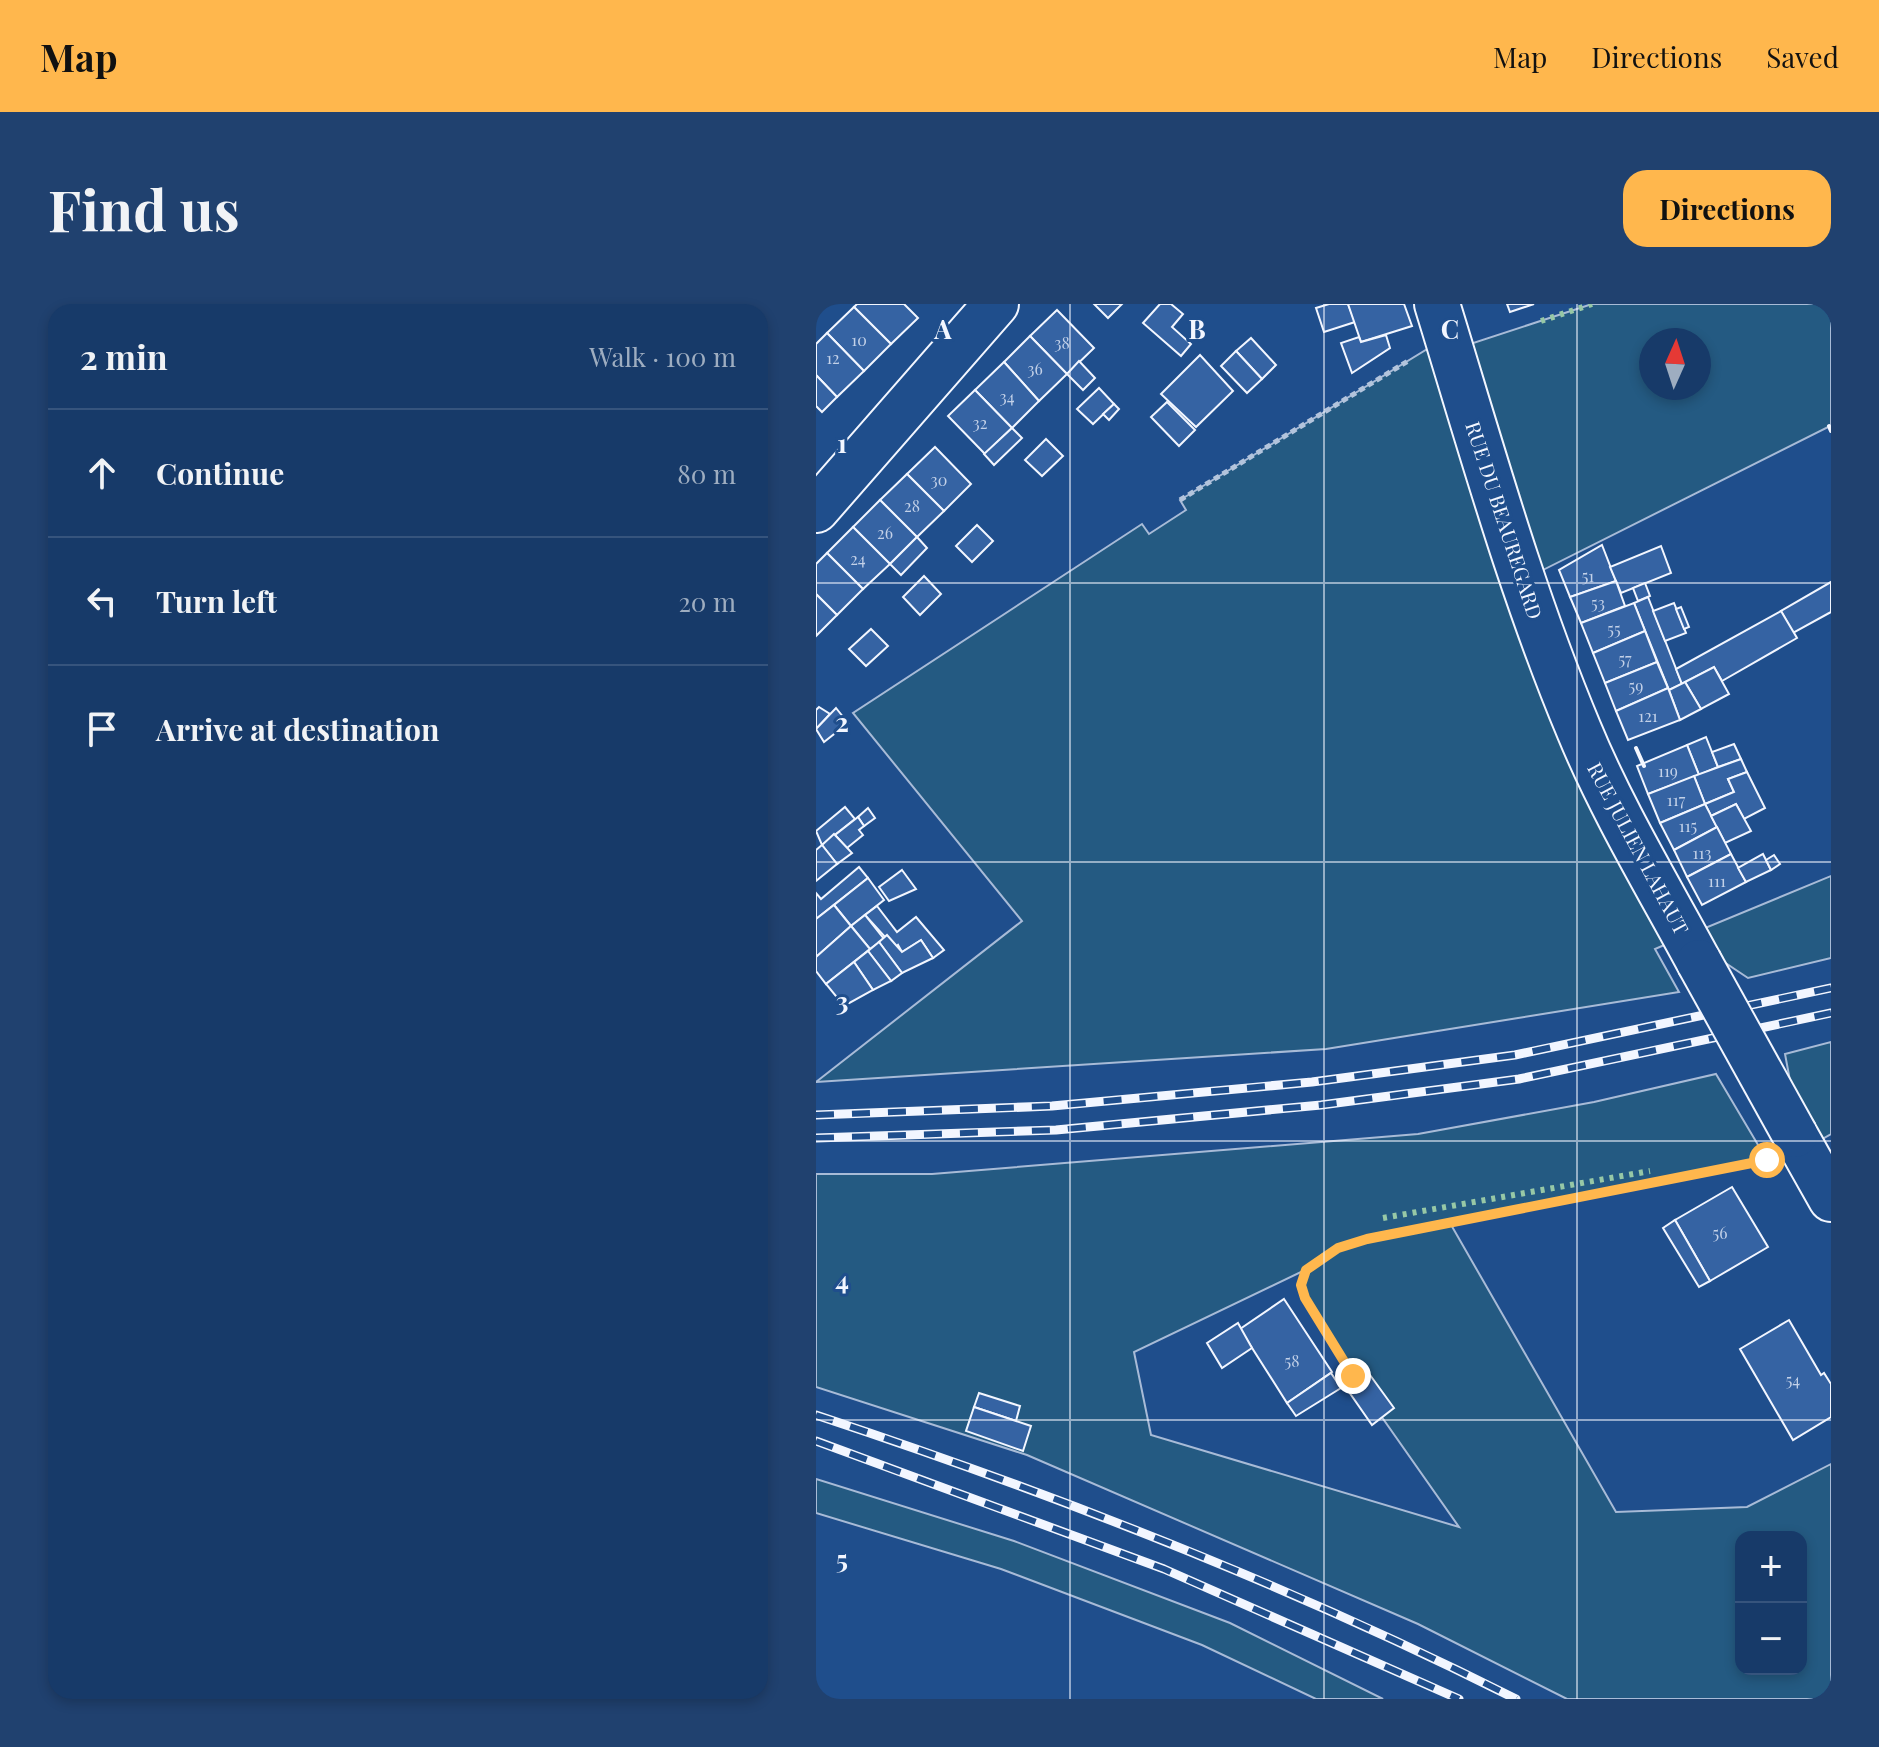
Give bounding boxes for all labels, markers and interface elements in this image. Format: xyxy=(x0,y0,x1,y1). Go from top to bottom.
text: Map xyxy=(40,31,117,82)
text: Map xyxy=(1493,38,1547,75)
text: Directions xyxy=(1591,38,1722,75)
text: Saved xyxy=(1766,38,1839,75)
button: Directions xyxy=(1623,170,1831,247)
text: Find us xyxy=(48,171,240,246)
text: A xyxy=(933,311,952,346)
text: B xyxy=(1188,311,1206,346)
text: C xyxy=(1441,311,1459,346)
north arrow xyxy=(1639,328,1711,400)
house number: 10 xyxy=(851,329,867,350)
house number: 38 xyxy=(1054,332,1070,353)
text: 2 min xyxy=(80,333,168,379)
text: Walk · 100 m xyxy=(589,339,736,374)
house number: 12 xyxy=(826,347,840,368)
house number: 36 xyxy=(1027,358,1043,379)
house number: 34 xyxy=(999,386,1015,407)
house number: 32 xyxy=(973,412,987,433)
street label: RUE DU BEAUREGARD xyxy=(1460,418,1550,622)
text: 1 xyxy=(837,425,847,460)
icon: ahead xyxy=(80,451,124,495)
text: Continue xyxy=(156,453,284,493)
text: 80 m xyxy=(677,456,736,491)
house number: 30 xyxy=(931,469,947,490)
house number: 28 xyxy=(904,495,920,516)
house number: 26 xyxy=(877,522,893,543)
house number: 24 xyxy=(850,548,866,569)
house number: 51 xyxy=(1582,565,1594,586)
icon: left xyxy=(80,579,124,623)
text: Turn left xyxy=(156,581,277,621)
text: 20 m xyxy=(678,584,736,619)
house number: 53 xyxy=(1591,592,1605,613)
house number: 55 xyxy=(1607,618,1621,639)
house number: 57 xyxy=(1618,648,1632,669)
house number: 59 xyxy=(1629,675,1643,696)
text: 2 xyxy=(835,704,849,739)
house number: 121 xyxy=(1638,705,1658,726)
icon: arrive xyxy=(80,707,124,751)
text: Arrive at destination xyxy=(156,709,439,749)
street label: RUE JULIEN LAHAUT xyxy=(1582,757,1696,939)
house number: 119 xyxy=(1658,760,1678,781)
house number: 117 xyxy=(1667,789,1686,810)
house number: 115 xyxy=(1679,815,1697,836)
house number: 113 xyxy=(1693,842,1711,863)
house number: 111 xyxy=(1708,870,1726,891)
text: 3 xyxy=(836,983,848,1018)
route start xyxy=(1749,1142,1785,1178)
house number: 56 xyxy=(1713,1222,1727,1243)
text: 4 xyxy=(835,1262,849,1297)
house number: 58 xyxy=(1285,1350,1299,1371)
route end xyxy=(1335,1358,1371,1394)
house number: 54 xyxy=(1786,1369,1800,1390)
map controls xyxy=(1735,1531,1807,1675)
button: + xyxy=(1735,1531,1807,1603)
text: 5 xyxy=(836,1541,848,1576)
button: − xyxy=(1735,1603,1807,1675)

